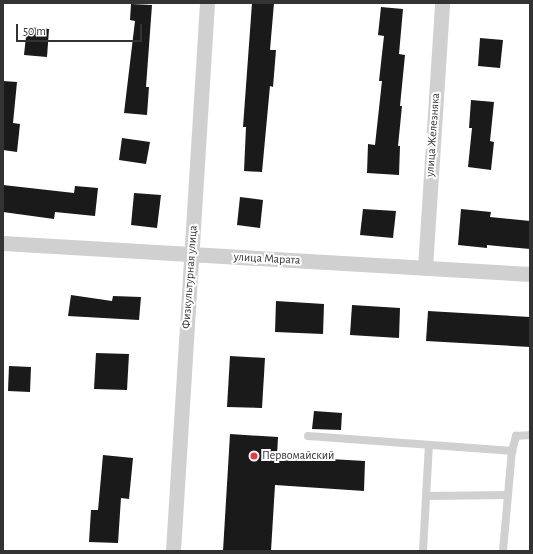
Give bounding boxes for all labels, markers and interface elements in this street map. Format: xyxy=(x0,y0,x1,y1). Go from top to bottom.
scale bar xyxy=(18,16,144,42)
text: 50 m xyxy=(23,25,46,37)
street label: улица Железняка xyxy=(423,93,443,177)
street label: Физкультурная улица xyxy=(179,225,201,329)
street label: улица Марата xyxy=(233,250,301,268)
place label: Первомайский xyxy=(262,449,334,463)
marker: Первомайский xyxy=(249,451,259,461)

